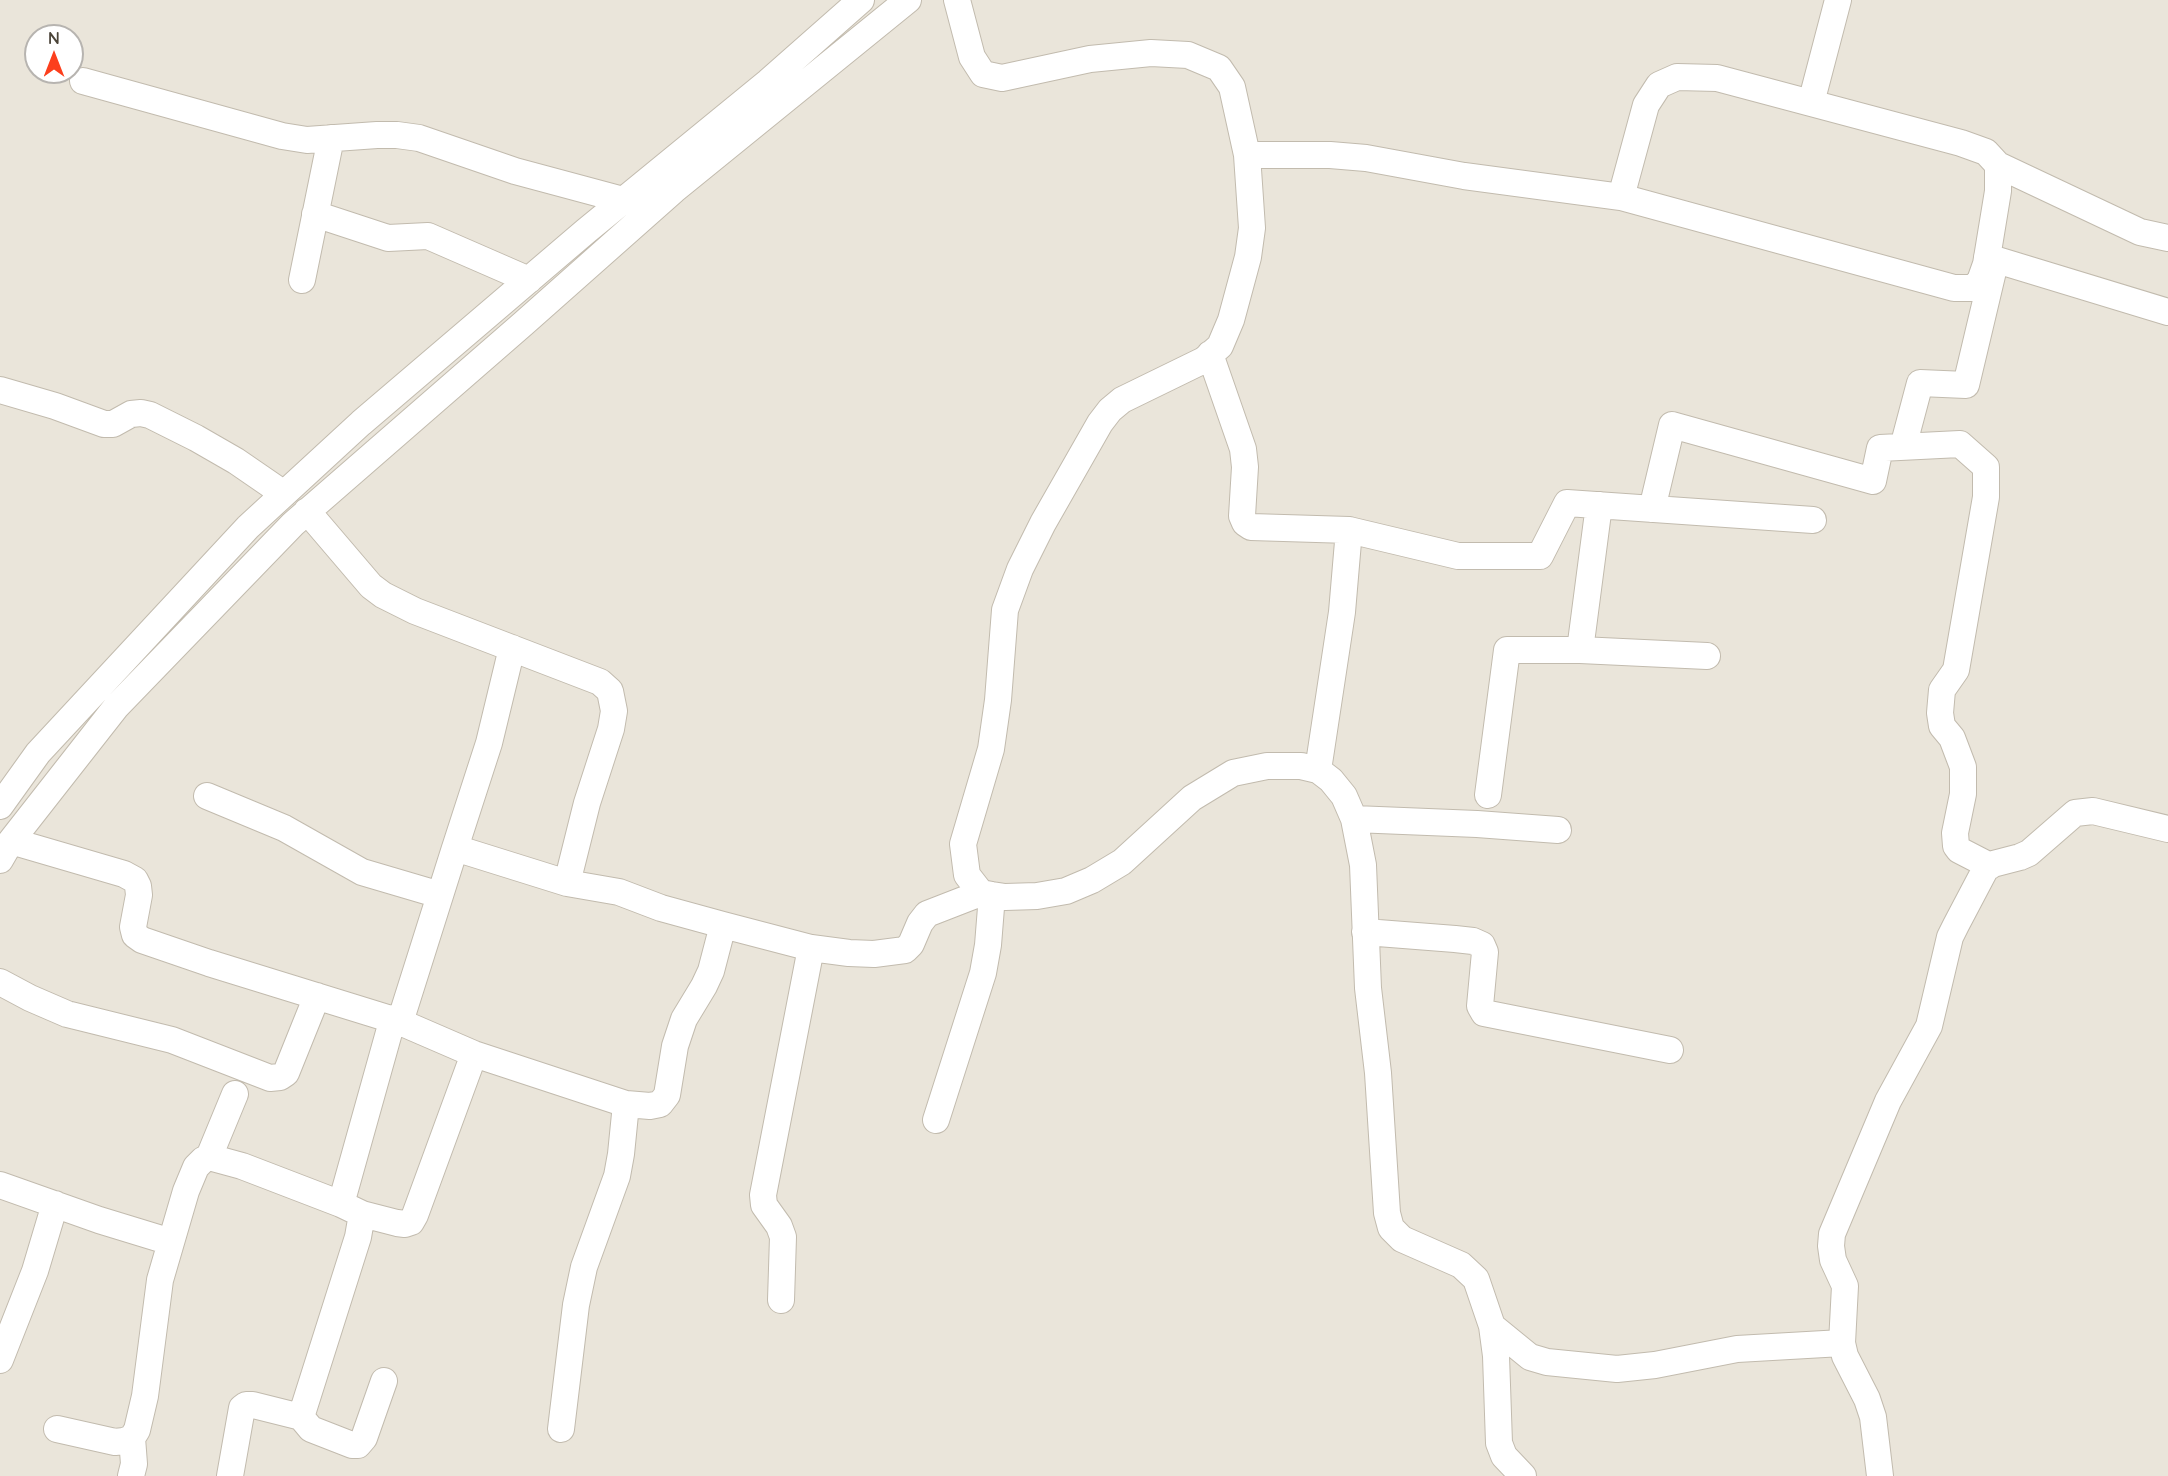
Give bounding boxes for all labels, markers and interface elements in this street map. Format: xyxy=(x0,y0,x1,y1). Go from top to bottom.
north arrow xyxy=(24,24,84,84)
text: N xyxy=(48,28,60,48)

